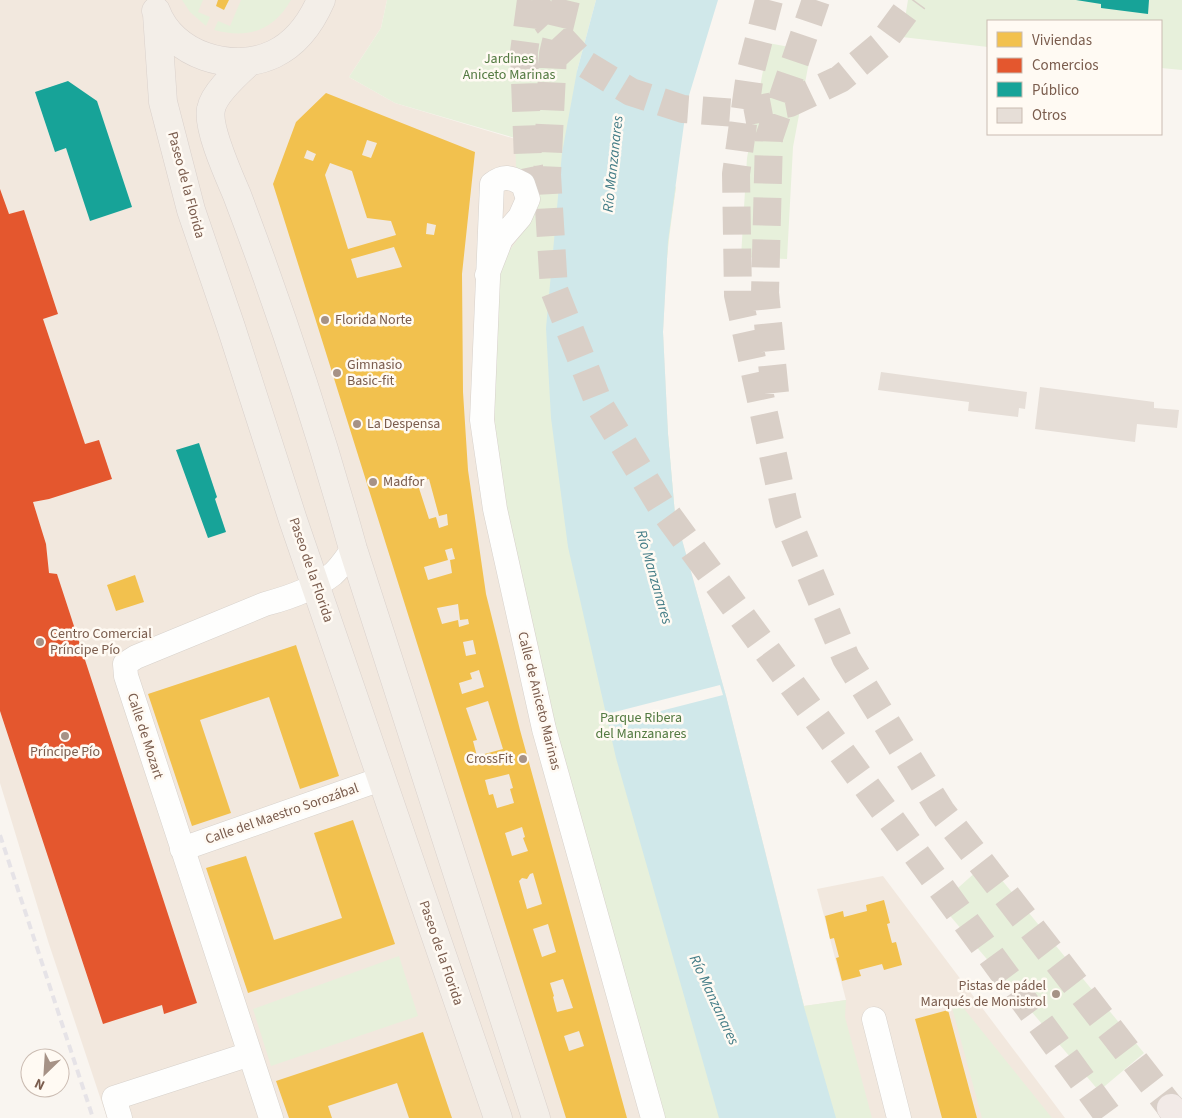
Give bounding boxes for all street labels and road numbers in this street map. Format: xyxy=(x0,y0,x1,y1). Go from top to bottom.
street label: Paseo de la Florida xyxy=(162,129,210,241)
street label: Paseo de la Florida xyxy=(284,515,338,625)
street label: Calle de Aniceto Marinas xyxy=(512,630,566,772)
street label: Calle de Mozart xyxy=(122,690,168,782)
street label: Calle del Maestro Sorozábal xyxy=(203,778,362,850)
street label: Paseo de la Florida xyxy=(414,898,468,1008)

